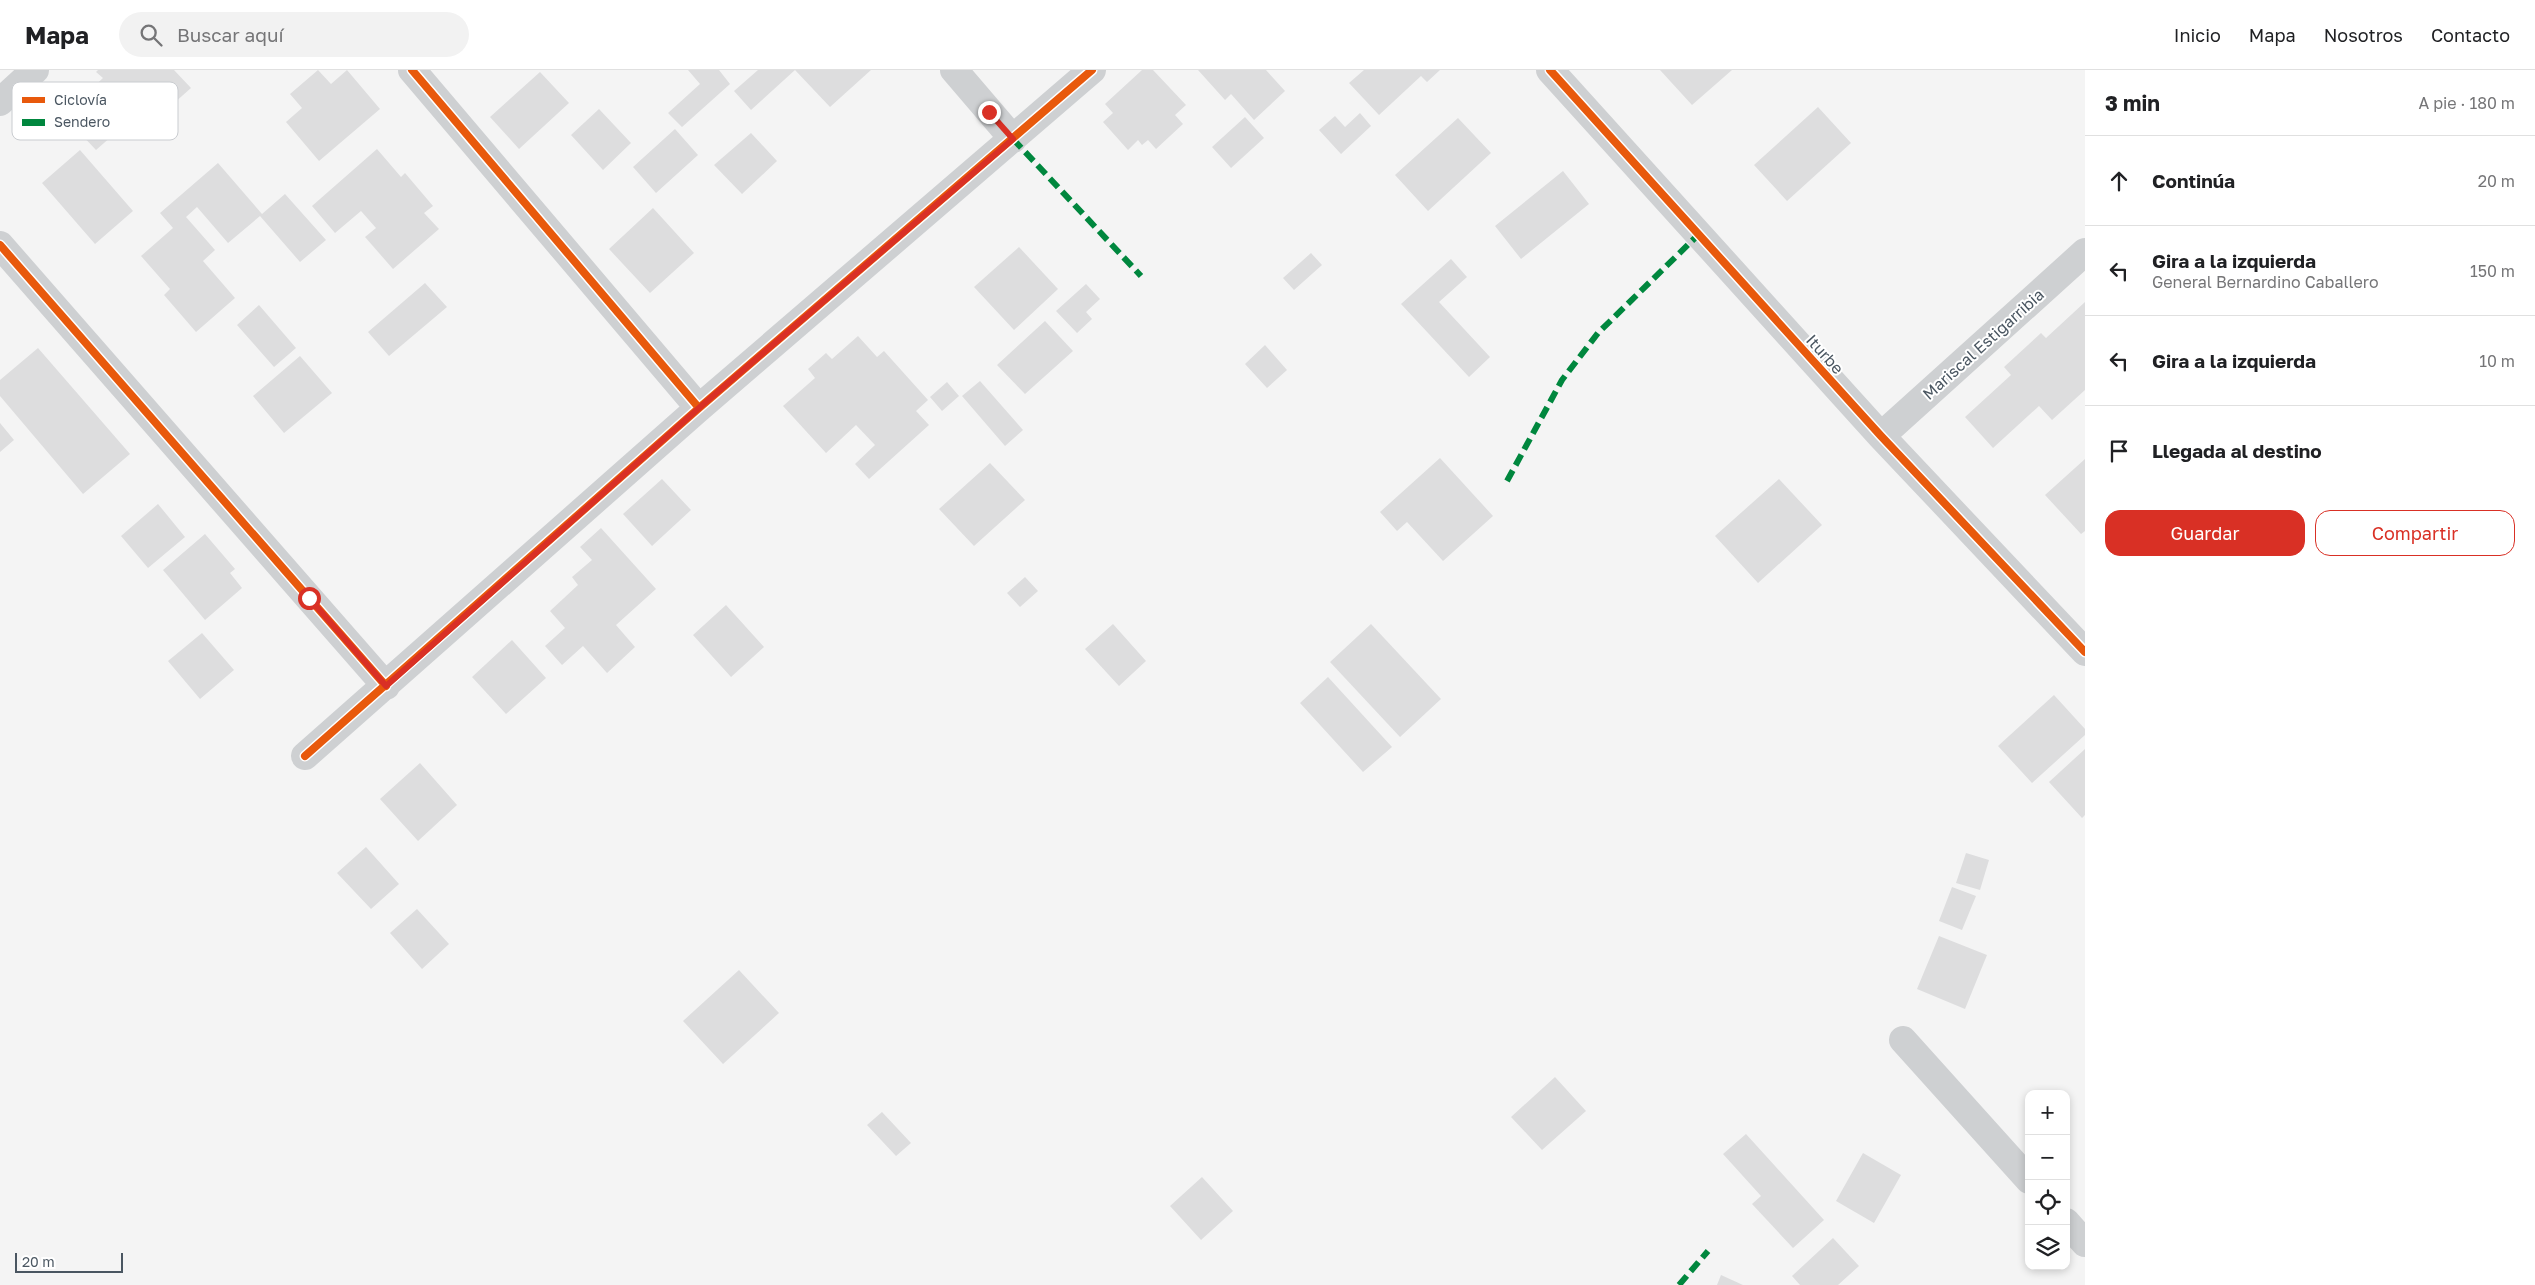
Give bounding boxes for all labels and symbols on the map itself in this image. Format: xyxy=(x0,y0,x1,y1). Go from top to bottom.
legend xyxy=(12,82,178,140)
text: Ciclovía xyxy=(54,91,107,108)
route end xyxy=(978,101,1001,124)
text: Sendero xyxy=(54,113,110,130)
street label: Mariscal Estigarribia xyxy=(1918,284,2048,404)
street label: Iturbe xyxy=(1802,330,1848,378)
route start xyxy=(298,587,321,610)
scale bar xyxy=(15,1250,122,1273)

